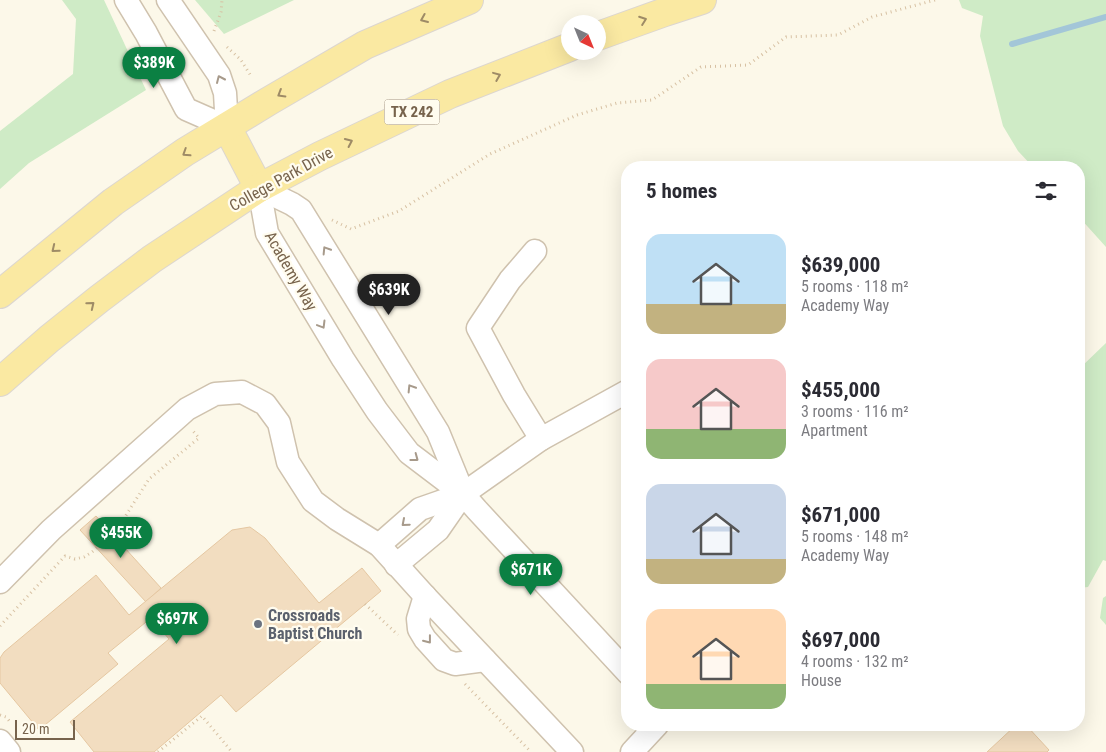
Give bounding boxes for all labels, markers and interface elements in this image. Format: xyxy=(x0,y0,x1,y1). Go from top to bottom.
one-way arrow xyxy=(420,13,429,24)
north arrow xyxy=(561,15,606,60)
map controls xyxy=(561,15,606,60)
one-way arrow xyxy=(639,16,647,26)
pin: $389K xyxy=(119,46,189,89)
text: $389K xyxy=(133,53,175,72)
one-way arrow xyxy=(492,71,501,82)
one-way arrow xyxy=(215,75,226,84)
one-way arrow xyxy=(277,88,286,98)
road number: TX 242 xyxy=(384,100,440,124)
one-way arrow xyxy=(344,138,353,148)
street label: College Park Drive xyxy=(226,143,336,215)
one-way arrow xyxy=(182,146,191,156)
icon: filters xyxy=(1032,177,1060,205)
text: 5 homes xyxy=(646,179,717,203)
street label: Academy Way xyxy=(261,228,321,314)
one-way arrow xyxy=(52,243,61,251)
one-way arrow xyxy=(322,246,332,255)
text: $639,000 xyxy=(801,253,880,277)
icon: home xyxy=(686,254,746,314)
pin: $639K xyxy=(354,274,424,316)
text: 5 rooms · 118 m² xyxy=(801,277,909,296)
text: $639K xyxy=(368,280,410,299)
text: Academy Way xyxy=(801,296,889,315)
one-way arrow xyxy=(85,303,94,311)
one-way arrow xyxy=(316,320,326,329)
text: $455,000 xyxy=(801,378,880,402)
icon: home xyxy=(686,379,746,439)
one-way arrow xyxy=(407,384,417,393)
text: 3 rooms · 116 m² xyxy=(801,402,909,421)
text: Apartment xyxy=(801,421,868,440)
one-way arrow xyxy=(410,452,419,461)
text: $671,000 xyxy=(801,503,880,527)
icon: home xyxy=(686,504,746,564)
pin: $455K xyxy=(86,516,156,559)
one-way arrow xyxy=(402,517,411,526)
text: $455K xyxy=(100,523,142,542)
text: 5 rooms · 148 m² xyxy=(801,527,909,546)
text: Academy Way xyxy=(801,546,889,565)
pin: $671K xyxy=(496,554,566,596)
text: $671K xyxy=(510,560,552,579)
pin: $697K xyxy=(142,602,212,645)
place label: Crossroads Baptist Church xyxy=(268,606,363,643)
text: $697K xyxy=(156,609,198,628)
marker: Crossroads Baptist Church xyxy=(252,618,264,630)
text: $697,000 xyxy=(801,628,880,652)
icon: home xyxy=(686,629,746,689)
one-way arrow xyxy=(422,635,431,644)
text: 4 rooms · 132 m² xyxy=(801,652,909,671)
text: House xyxy=(801,671,841,690)
scale bar xyxy=(15,717,75,740)
text: 20 m xyxy=(22,721,50,737)

